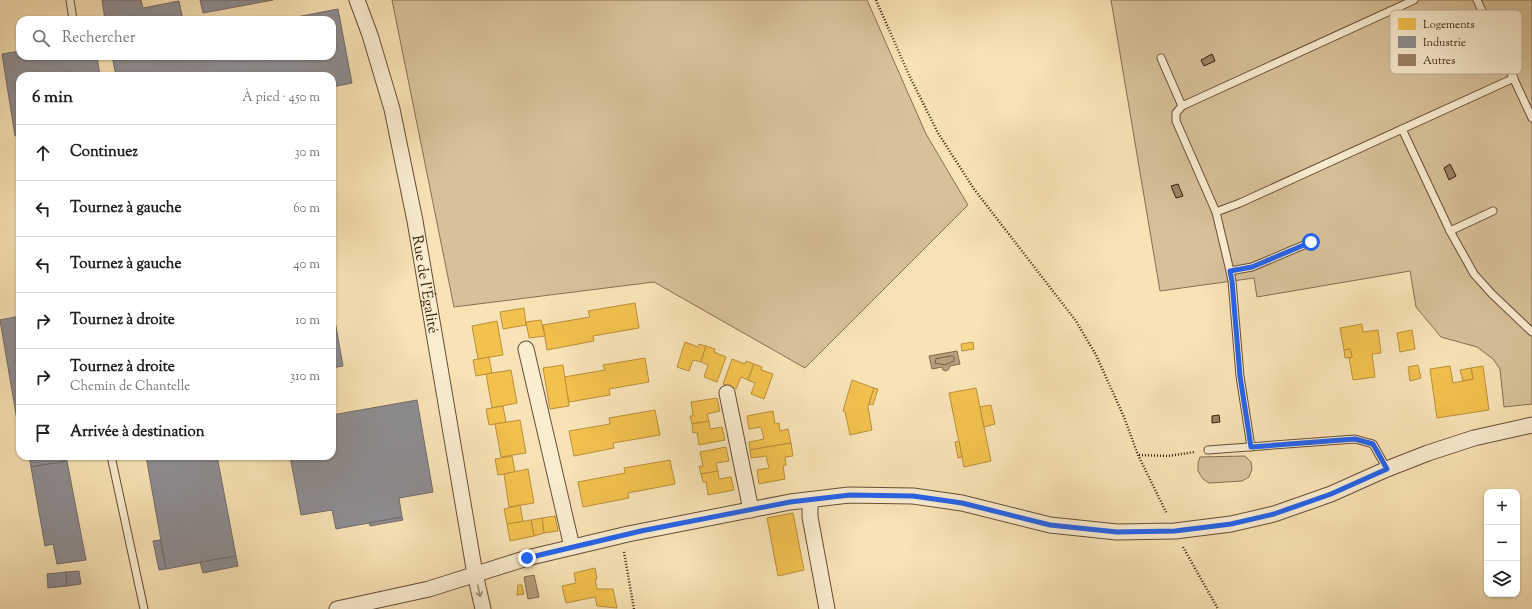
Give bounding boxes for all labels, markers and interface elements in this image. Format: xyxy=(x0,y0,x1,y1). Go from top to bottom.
legend xyxy=(1390,10,1522,74)
search box xyxy=(16,16,336,60)
text: Logements xyxy=(1423,17,1475,33)
icon: search xyxy=(30,27,52,49)
text: Rechercher xyxy=(62,28,135,49)
text: Industrie xyxy=(1423,35,1466,51)
text: Autres xyxy=(1423,53,1455,69)
text: 6 min xyxy=(32,86,73,110)
text: À pied · 450 m xyxy=(242,89,320,107)
icon: ahead xyxy=(32,142,54,164)
text: Continuez xyxy=(70,142,138,163)
text: 30 m xyxy=(294,144,320,162)
icon: left xyxy=(32,198,54,220)
text: Tournez à gauche xyxy=(70,198,181,219)
text: 60 m xyxy=(293,200,320,218)
route start xyxy=(1302,233,1320,251)
street label: Rue de l'Égalité xyxy=(406,234,443,335)
icon: left xyxy=(32,254,54,276)
text: Tournez à gauche xyxy=(70,254,181,275)
text: 40 m xyxy=(293,256,320,274)
icon: right xyxy=(32,310,54,332)
text: Tournez à droite xyxy=(70,310,175,331)
text: 10 m xyxy=(295,312,320,330)
text: Tournez à droite xyxy=(70,357,175,378)
icon: right xyxy=(32,366,54,388)
text: 310 m xyxy=(290,368,320,386)
text: Chemin de Chantelle xyxy=(70,378,190,396)
icon: arrive xyxy=(32,422,54,444)
text: Arrivée à destination xyxy=(70,422,205,443)
map controls xyxy=(1484,489,1520,597)
button: + xyxy=(1484,489,1520,525)
button: − xyxy=(1484,525,1520,561)
route end xyxy=(518,549,536,567)
button: layers xyxy=(1484,561,1520,597)
one-way arrow xyxy=(476,584,484,597)

